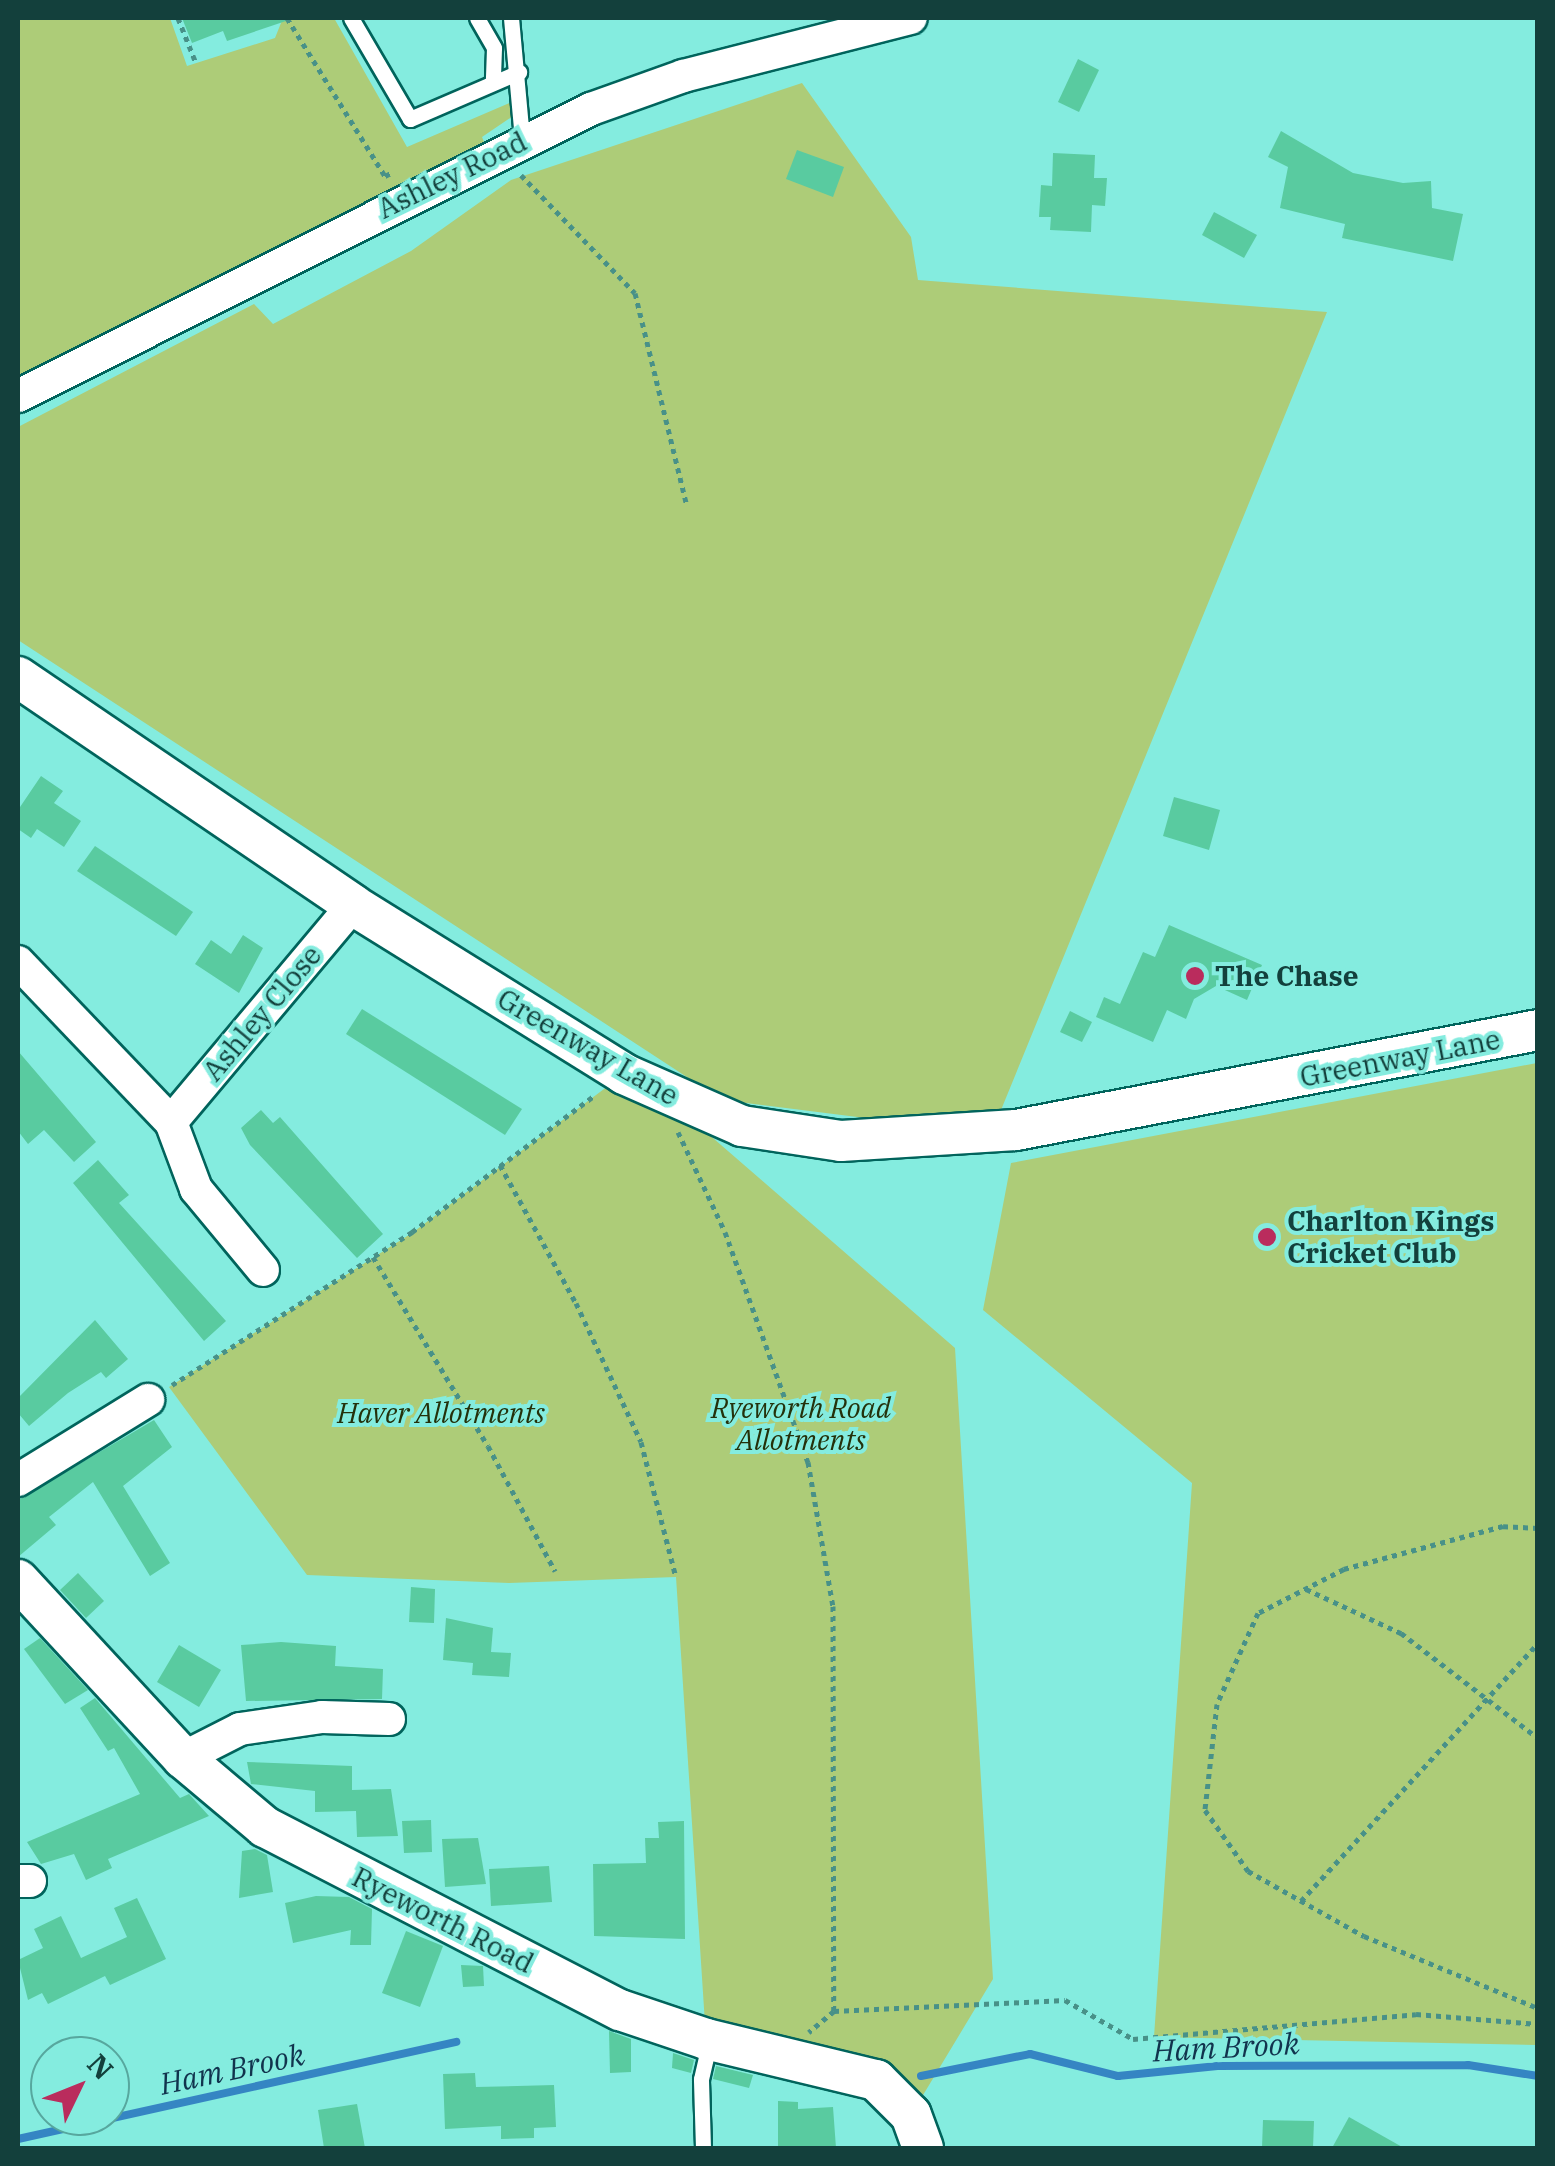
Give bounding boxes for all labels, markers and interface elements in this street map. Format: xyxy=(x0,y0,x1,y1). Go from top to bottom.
street label: Ashley Road xyxy=(372,124,532,226)
street label: Ashley Close xyxy=(196,939,328,1087)
place label: The Chase xyxy=(1215,959,1359,993)
marker: The Chase xyxy=(1184,965,1206,987)
street label: Greenway Lane xyxy=(492,982,684,1112)
street label: Greenway Lane xyxy=(1297,1022,1503,1094)
place label: Charlton Kings Cricket Club xyxy=(1287,1204,1494,1270)
marker: Charlton Kings Cricket Club xyxy=(1256,1226,1278,1248)
park label: Ryeworth Road Allotments xyxy=(711,1391,891,1457)
park label: Haver Allotments xyxy=(337,1396,545,1430)
street label: Ryeworth Road xyxy=(347,1860,539,1980)
water label: Ham Brook xyxy=(1152,2025,1300,2069)
north arrow xyxy=(30,2036,130,2136)
water label: Ham Brook xyxy=(157,2036,307,2102)
text: N xyxy=(80,2046,122,2087)

